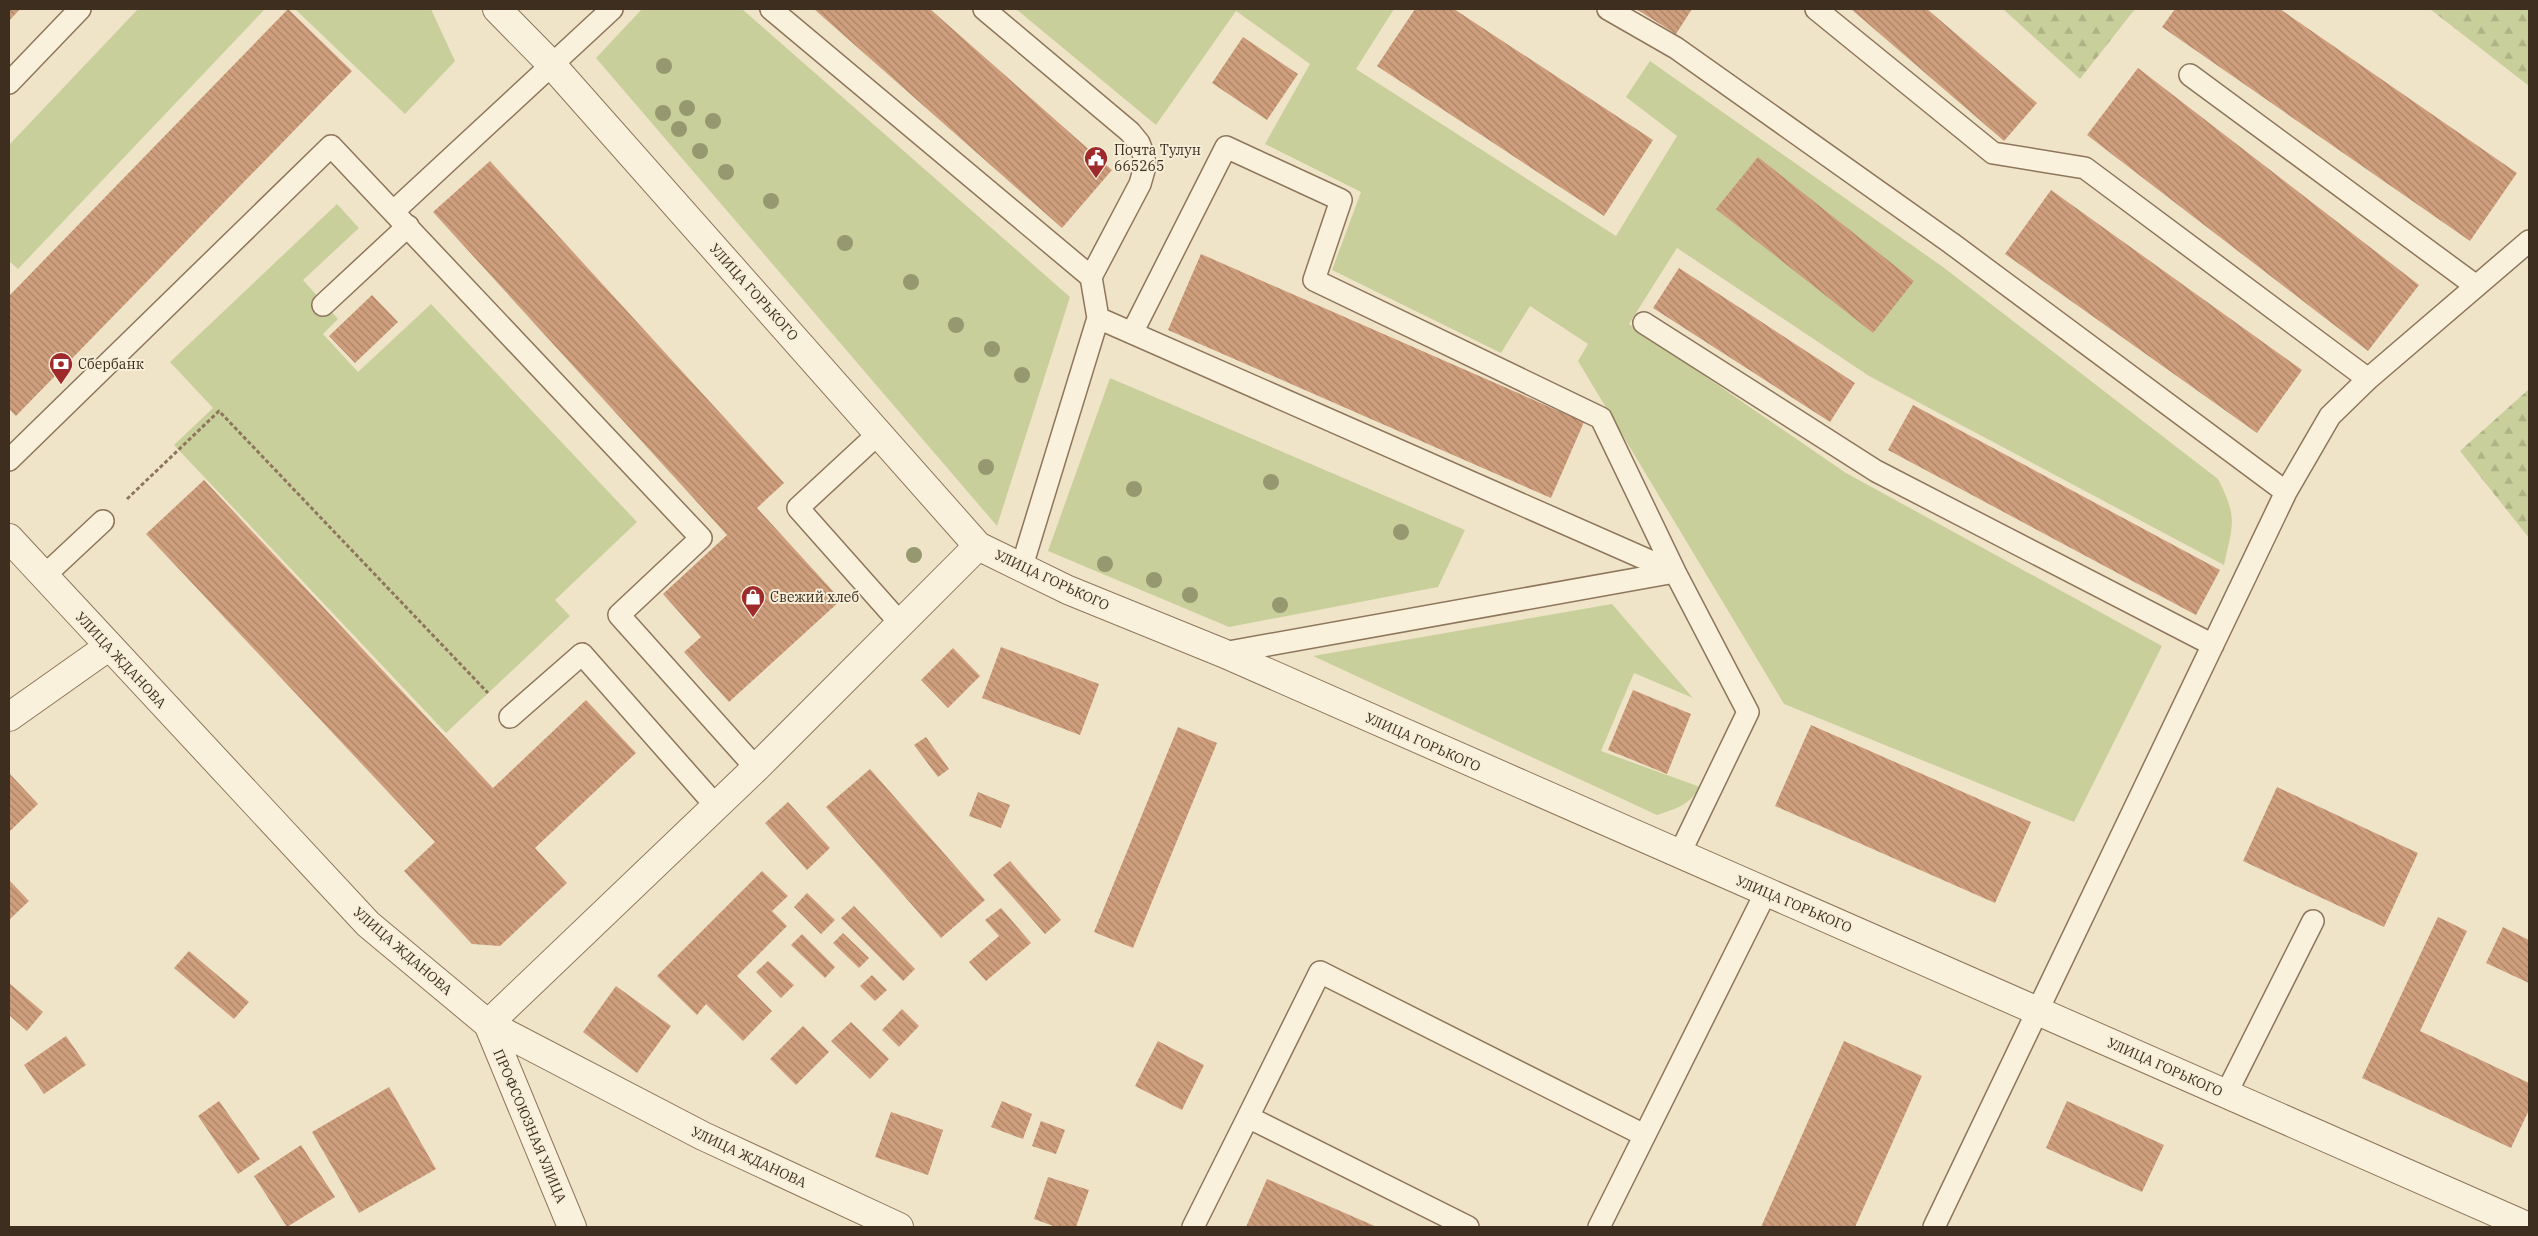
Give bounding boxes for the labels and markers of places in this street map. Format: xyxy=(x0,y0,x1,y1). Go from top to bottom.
place label: Почта Тулун 665265 xyxy=(1114,141,1201,175)
public building icon: Почта Тулун 665265 xyxy=(1083,145,1109,179)
bank icon: Сбербанк xyxy=(48,351,74,385)
place label: Сбербанк xyxy=(78,355,144,373)
shop icon: Свежий хлеб xyxy=(740,584,766,618)
place label: Свежий хлеб xyxy=(770,588,859,606)

